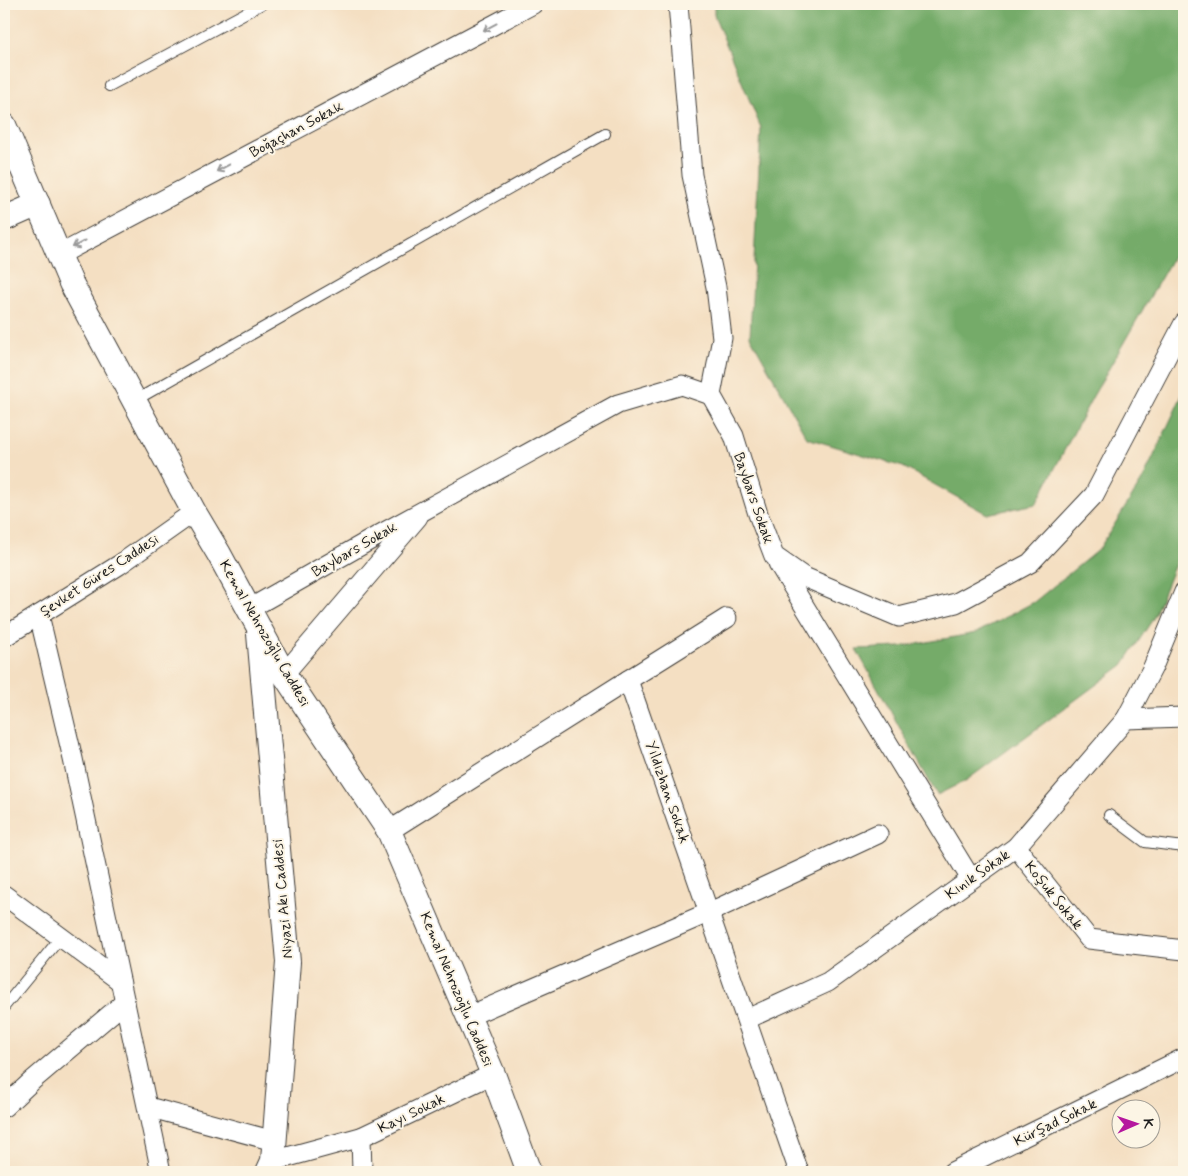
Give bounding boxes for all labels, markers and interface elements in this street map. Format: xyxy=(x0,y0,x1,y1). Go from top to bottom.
one-way arrow xyxy=(483,22,498,32)
street label: Boğaçhan Sokak xyxy=(246,97,347,163)
one-way arrow xyxy=(215,163,230,173)
one-way arrow xyxy=(72,240,87,249)
street label: Baybars Sokak xyxy=(728,450,778,547)
street label: Baybars Sokak xyxy=(308,517,401,582)
street label: Şevket Güres Caddesi xyxy=(36,530,163,622)
street label: Kemal Nehrozoğlu Caddesi xyxy=(214,557,314,710)
street label: Yıldızhan Sokak xyxy=(640,738,694,846)
street label: Niyazi Akı Caddesi xyxy=(268,838,298,960)
street label: Kınık Sokak xyxy=(941,845,1014,904)
street label: Koşuk Sokak xyxy=(1019,857,1087,934)
street label: Kemal Nehrozoğlu Caddesi xyxy=(414,909,498,1070)
street label: Kayı Sokak xyxy=(375,1089,448,1139)
street label: Kürşad Sokak xyxy=(1011,1094,1101,1152)
north arrow xyxy=(1110,1098,1160,1148)
text: K xyxy=(1139,1118,1157,1130)

